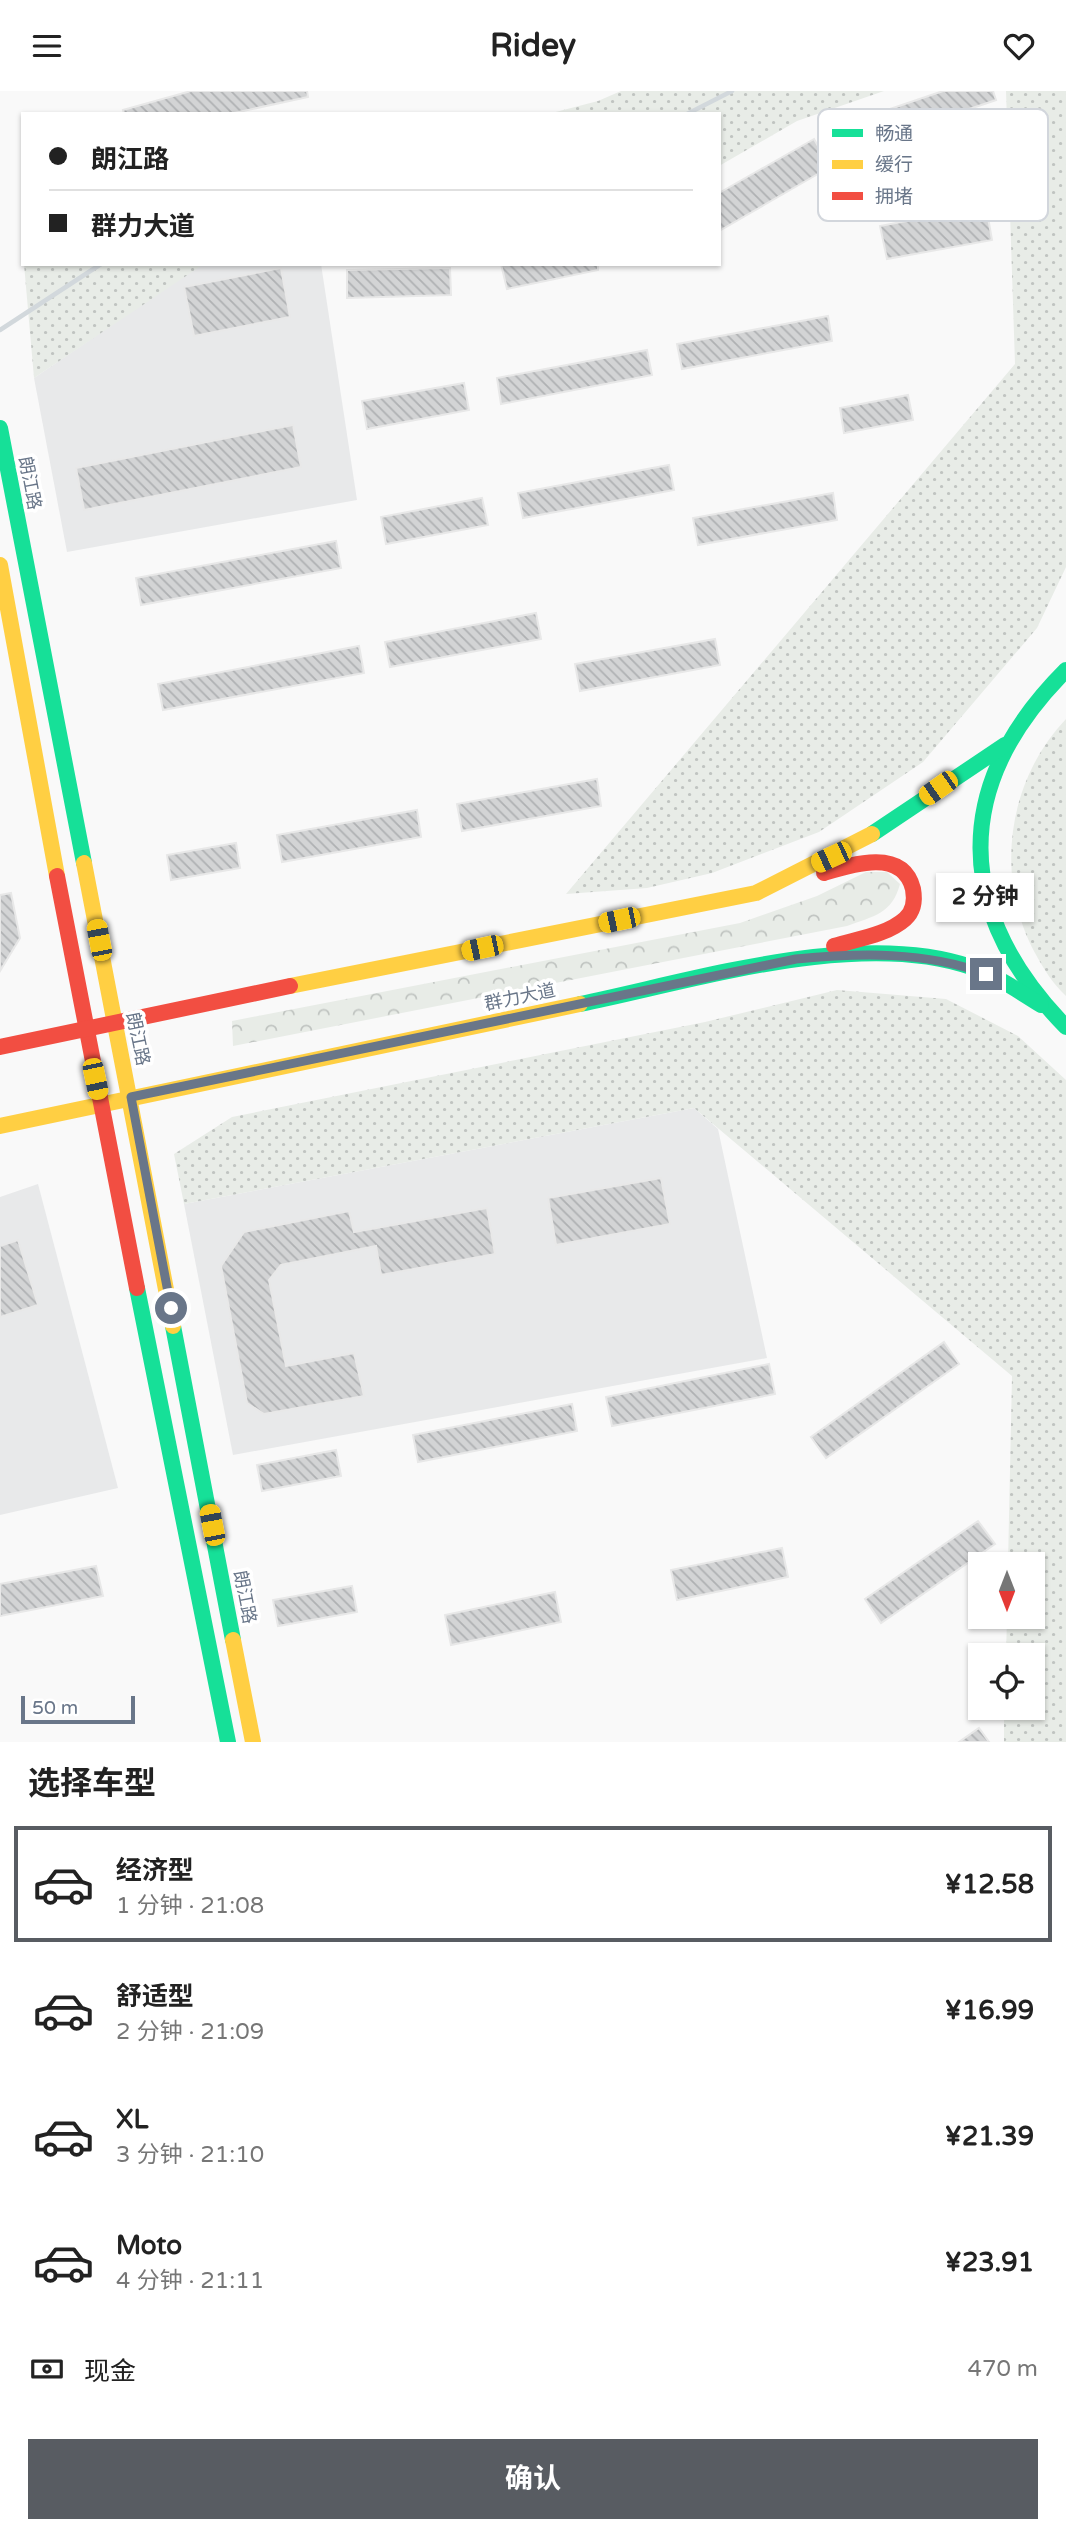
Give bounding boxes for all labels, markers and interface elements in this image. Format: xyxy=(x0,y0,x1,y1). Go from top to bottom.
icon: menu xyxy=(28,27,66,65)
text: Ridey xyxy=(490,27,576,65)
icon: heart xyxy=(1000,27,1038,65)
legend xyxy=(818,109,1048,221)
text: 畅通 xyxy=(875,123,913,145)
text: 朗江路 xyxy=(91,144,169,175)
text: 缓行 xyxy=(875,154,913,176)
text: 拥堵 xyxy=(875,186,913,208)
text: 群力大道 xyxy=(91,211,195,242)
street label: 朗江路 xyxy=(14,454,46,512)
car xyxy=(915,767,962,809)
car xyxy=(808,839,855,875)
callout: 2 分钟 xyxy=(937,873,1035,921)
text: 2 分钟 xyxy=(952,883,1018,911)
car xyxy=(597,905,642,935)
car xyxy=(85,917,114,963)
car xyxy=(460,933,505,963)
route end xyxy=(970,958,1002,990)
street label: 群力大道 xyxy=(482,979,558,1015)
street label: 朗江路 xyxy=(122,1010,154,1068)
car xyxy=(81,1056,110,1102)
route start xyxy=(155,1292,187,1324)
car xyxy=(198,1502,227,1548)
north arrow xyxy=(968,1552,1045,1629)
map controls xyxy=(968,1552,1045,1720)
street label: 朗江路 xyxy=(229,1568,261,1626)
button: locate xyxy=(968,1643,1045,1720)
scale bar xyxy=(21,1693,135,1725)
text: 50 m xyxy=(32,1697,78,1719)
text: 选择车型 xyxy=(28,1765,156,1803)
icon: car xyxy=(32,1853,95,1916)
text: 经济型 xyxy=(116,1855,194,1886)
text: ¥12.58 xyxy=(945,1869,1034,1900)
text: 1 分钟 · 21:08 xyxy=(116,1892,264,1920)
icon: car xyxy=(32,1979,95,2042)
text: 舒适型 xyxy=(116,1981,194,2012)
text: ¥16.99 xyxy=(945,1995,1034,2026)
text: 2 分钟 · 21:09 xyxy=(116,2018,264,2046)
text: XL xyxy=(116,2104,148,2135)
icon: car xyxy=(32,2105,95,2168)
text: ¥21.39 xyxy=(945,2121,1034,2152)
text: 3 分钟 · 21:10 xyxy=(116,2141,264,2169)
text: Moto xyxy=(116,2230,182,2261)
icon: car xyxy=(32,2231,95,2294)
text: ¥23.91 xyxy=(945,2247,1034,2278)
text: 4 分钟 · 21:11 xyxy=(116,2267,264,2295)
icon: cash xyxy=(28,2350,66,2388)
text: 470 m xyxy=(968,2355,1038,2383)
text: 现金 xyxy=(84,2356,136,2387)
button: 确认 xyxy=(28,2439,1038,2519)

